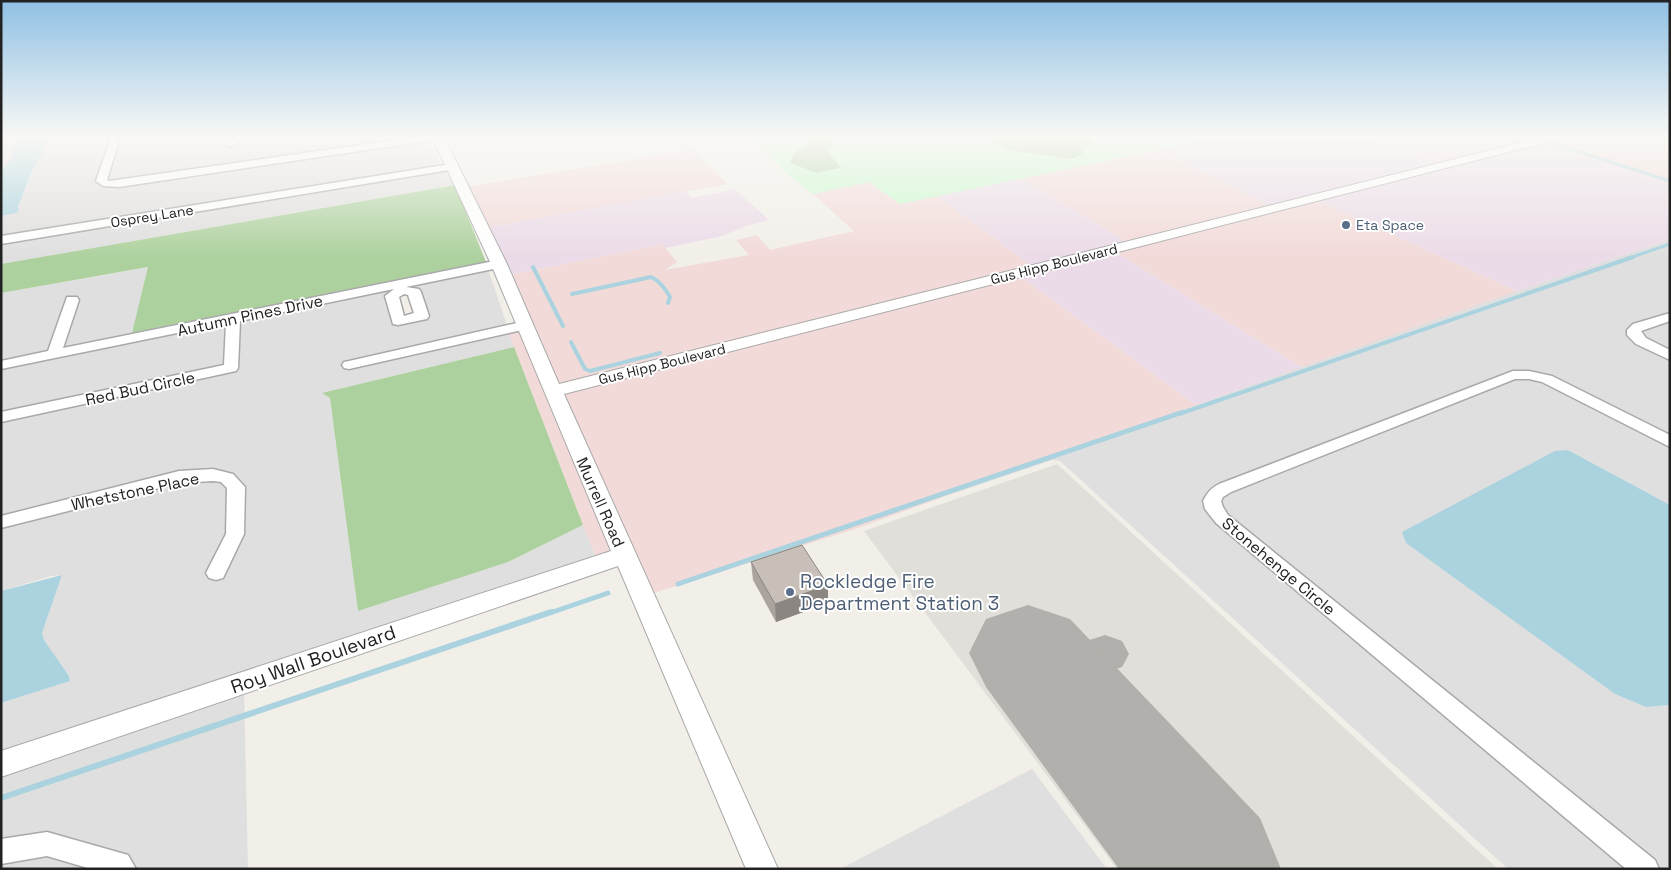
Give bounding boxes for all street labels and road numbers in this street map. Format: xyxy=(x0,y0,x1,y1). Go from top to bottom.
street label: Osprey Lane xyxy=(109,201,195,231)
street label: Gus Hipp Boulevard xyxy=(989,239,1119,289)
street label: Autumn Pines Drive xyxy=(175,290,325,341)
street label: Gus Hipp Boulevard xyxy=(597,339,727,389)
street label: Red Bud Circle xyxy=(83,367,197,410)
street label: Murrell Road xyxy=(571,454,630,550)
street label: Whetstone Place xyxy=(69,468,201,515)
street label: Stonehenge Circle xyxy=(1218,513,1340,620)
street label: Roy Wall Boulevard xyxy=(227,619,399,699)

